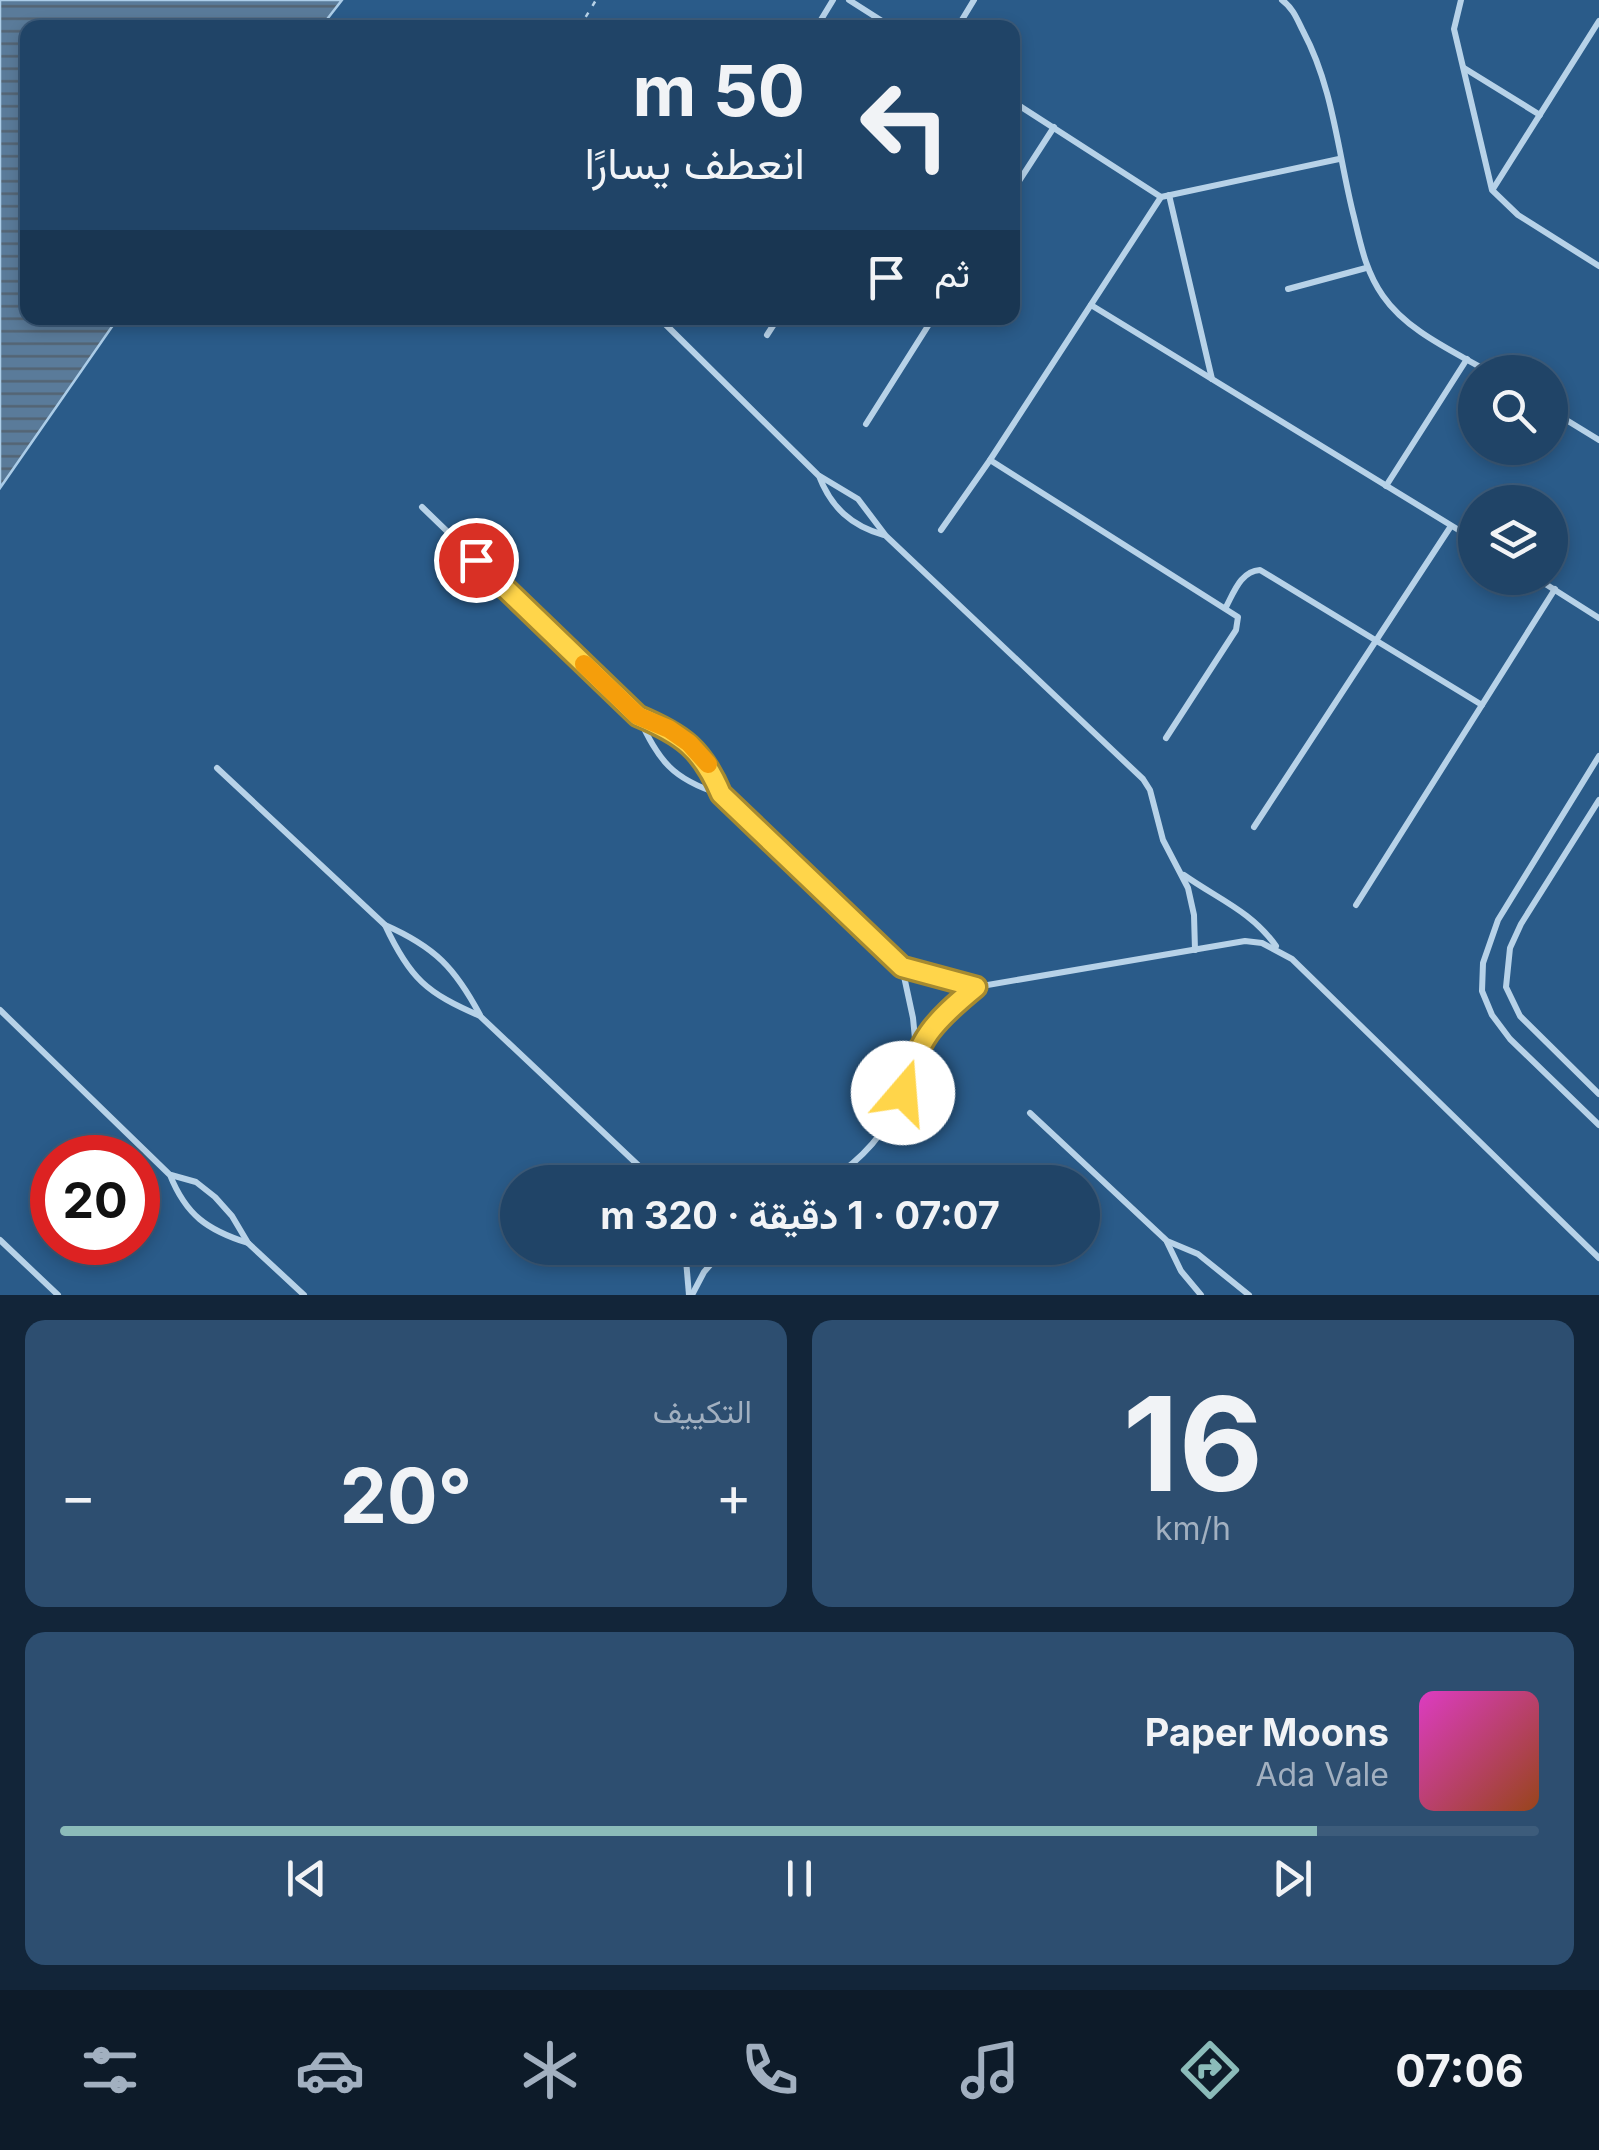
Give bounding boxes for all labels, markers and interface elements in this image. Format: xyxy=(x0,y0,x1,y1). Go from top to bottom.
text: 50 m xyxy=(633,48,805,133)
icon: left xyxy=(840,60,970,190)
text: انعطف يسارًا xyxy=(585,135,805,190)
icon: arrive xyxy=(859,250,914,305)
text: ثم xyxy=(934,250,970,296)
map controls xyxy=(1458,355,1568,595)
button: search xyxy=(1458,355,1568,465)
button: layers xyxy=(1458,485,1568,595)
pin xyxy=(434,518,519,603)
icon: arrive xyxy=(449,533,504,588)
position arrow xyxy=(851,1041,955,1145)
speed limit sign: 20 xyxy=(30,1135,160,1265)
text: 07:07 · 1 دقيقة · 320 m xyxy=(600,1192,1000,1238)
text: 16 xyxy=(1123,1365,1263,1522)
text: التكييف xyxy=(653,1392,752,1431)
text: 20° xyxy=(340,1450,472,1541)
text: − xyxy=(60,1463,96,1529)
text: + xyxy=(716,1463,752,1529)
text: km/h xyxy=(1155,1509,1231,1548)
text: Paper Moons xyxy=(1145,1709,1389,1755)
text: Ada Vale xyxy=(1256,1755,1389,1794)
icon: previous xyxy=(279,1851,334,1906)
icon: pause xyxy=(772,1851,827,1906)
icon: next xyxy=(1265,1851,1320,1906)
icon: filters xyxy=(75,2035,145,2105)
icon: car xyxy=(295,2035,365,2105)
icon: climate xyxy=(515,2035,585,2105)
icon: phone xyxy=(735,2035,805,2105)
icon: music xyxy=(955,2035,1025,2105)
icon: directions xyxy=(1175,2035,1245,2105)
text: 07:06 xyxy=(1395,2043,1524,2098)

